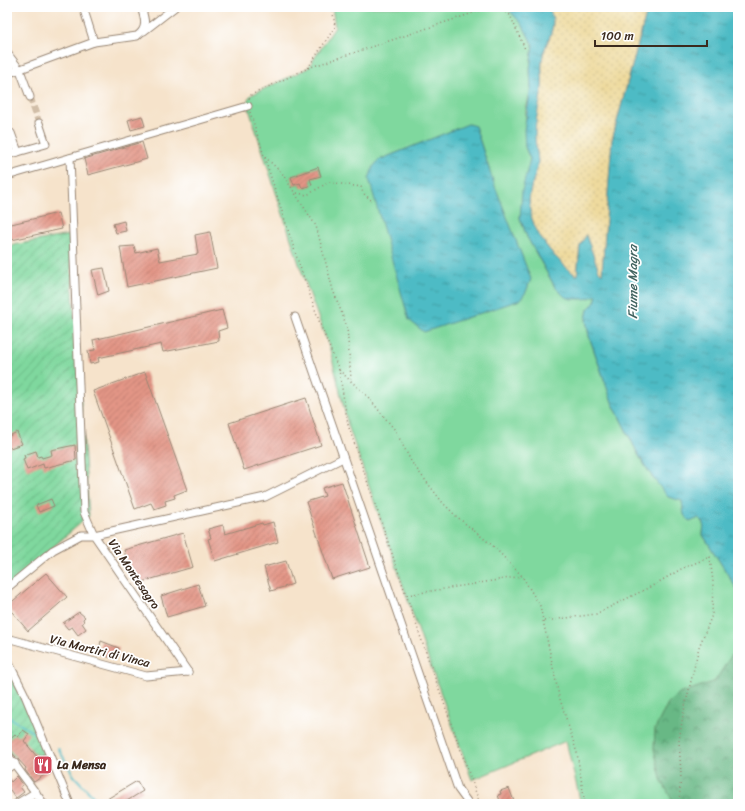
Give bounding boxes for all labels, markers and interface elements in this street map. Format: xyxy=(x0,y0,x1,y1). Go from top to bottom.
scale bar xyxy=(595,22,707,48)
text: 100 m xyxy=(601,25,634,47)
water label: Fiume Magra xyxy=(621,244,644,319)
street label: Via Montesagro xyxy=(102,534,166,614)
street label: Via Martiri di Vinca xyxy=(48,628,153,674)
restaurant icon: La Mensa xyxy=(32,754,54,776)
place label: La Mensa xyxy=(57,754,107,776)

